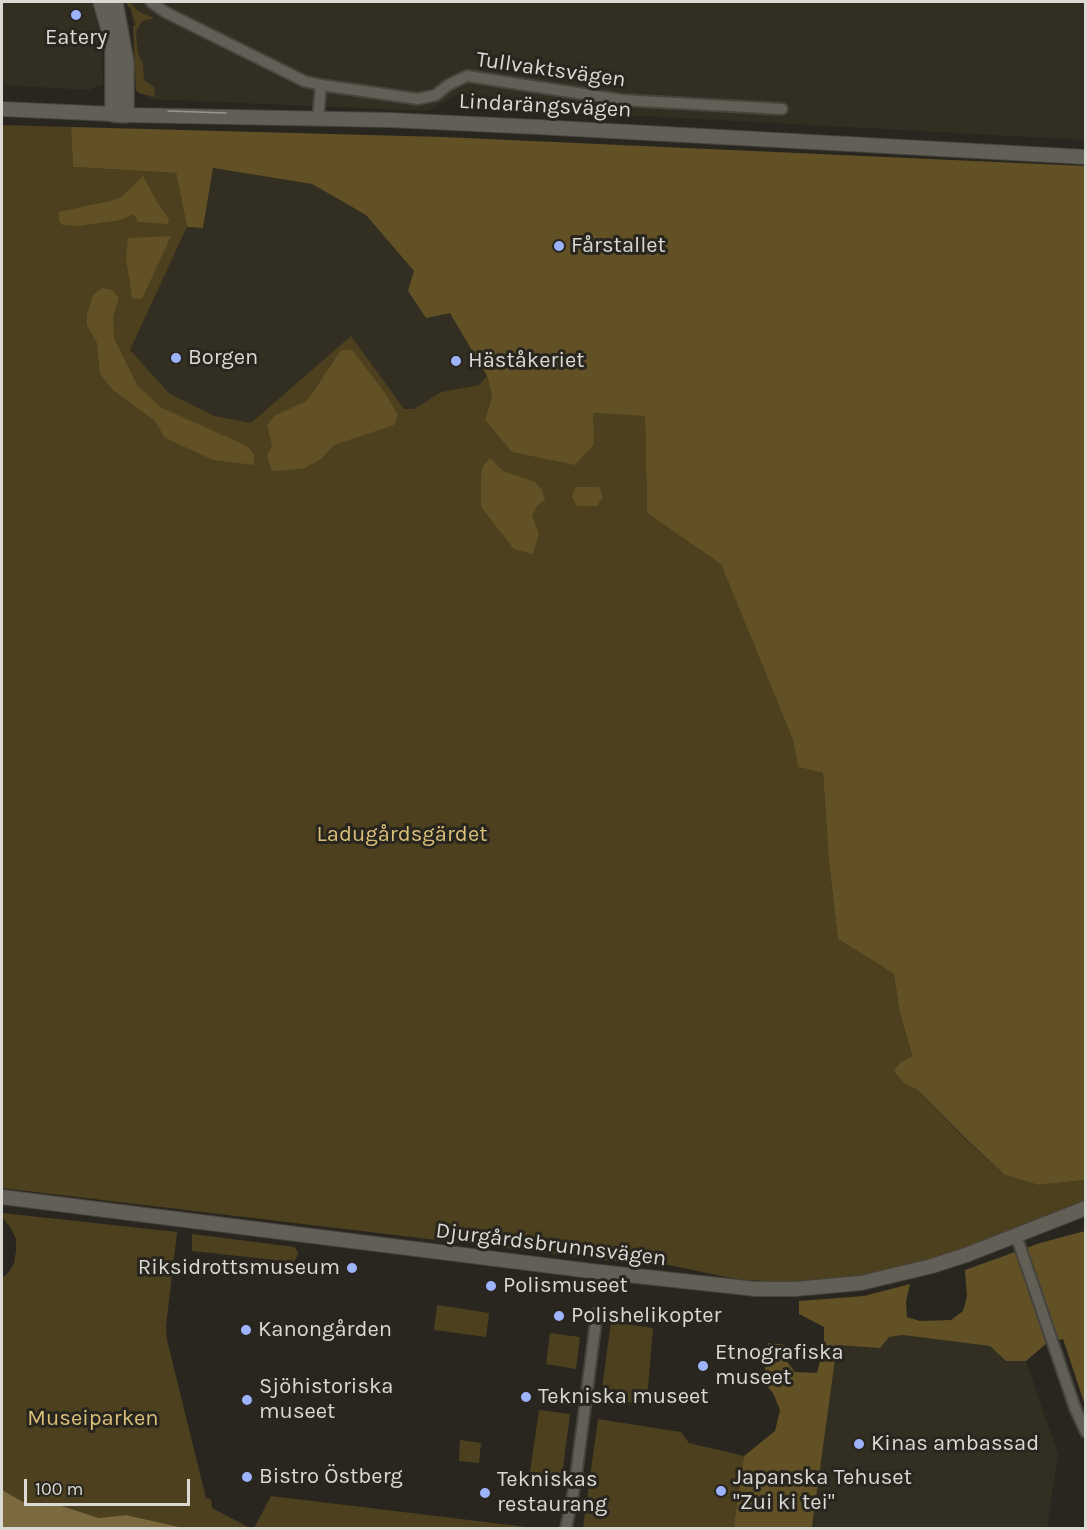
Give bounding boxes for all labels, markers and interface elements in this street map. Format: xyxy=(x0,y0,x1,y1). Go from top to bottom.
marker: Eatery xyxy=(69,8,83,22)
place label: Eatery xyxy=(45,25,107,51)
street label: Tullvaktsvägen xyxy=(475,46,627,94)
street label: Lindarängsvägen xyxy=(458,88,632,124)
place label: Fårstallet xyxy=(571,233,666,259)
marker: Fårstallet xyxy=(552,239,566,253)
place label: Borgen xyxy=(188,345,258,371)
place label: Häståkeriet xyxy=(468,348,585,374)
marker: Borgen xyxy=(169,351,183,365)
marker: Häståkeriet xyxy=(449,354,463,368)
park label: Ladugårdsgärdet xyxy=(317,822,487,848)
street label: Djurgårdsbrunnsvägen xyxy=(434,1218,668,1272)
place label: Riksidrottsmuseum xyxy=(138,1255,340,1281)
marker: Riksidrottsmuseum xyxy=(345,1261,359,1275)
place label: Polismuseet xyxy=(503,1273,628,1299)
marker: Polismuseet xyxy=(484,1279,498,1293)
place label: Polishelikopter xyxy=(571,1303,722,1329)
marker: Polishelikopter xyxy=(552,1309,566,1323)
place label: Kanongården xyxy=(258,1317,392,1343)
marker: Kanongården xyxy=(239,1323,253,1337)
place label: Etnografiska museet xyxy=(715,1340,844,1392)
marker: Etnografiska museet xyxy=(696,1359,710,1373)
place label: Sjöhistoriska museet xyxy=(259,1374,393,1426)
place label: Tekniska museet xyxy=(538,1384,709,1410)
marker: Tekniska museet xyxy=(519,1390,533,1404)
marker: Sjöhistoriska museet xyxy=(240,1393,254,1407)
park label: Museiparken xyxy=(27,1406,159,1432)
place label: Kinas ambassad xyxy=(871,1431,1039,1457)
marker: Kinas ambassad xyxy=(852,1437,866,1451)
place label: Bistro Östberg xyxy=(259,1464,403,1490)
place label: Japanska Tehuset "Zui ki tei" xyxy=(733,1465,912,1516)
scale bar xyxy=(27,1467,194,1505)
place label: Tekniskas restaurang xyxy=(497,1467,607,1518)
marker: Bistro Östberg xyxy=(240,1470,254,1484)
text: 100 m xyxy=(35,1478,83,1500)
marker: Japanska Tehuset "Zui ki tei" xyxy=(714,1484,728,1498)
marker: Tekniskas restaurang xyxy=(478,1486,492,1500)

